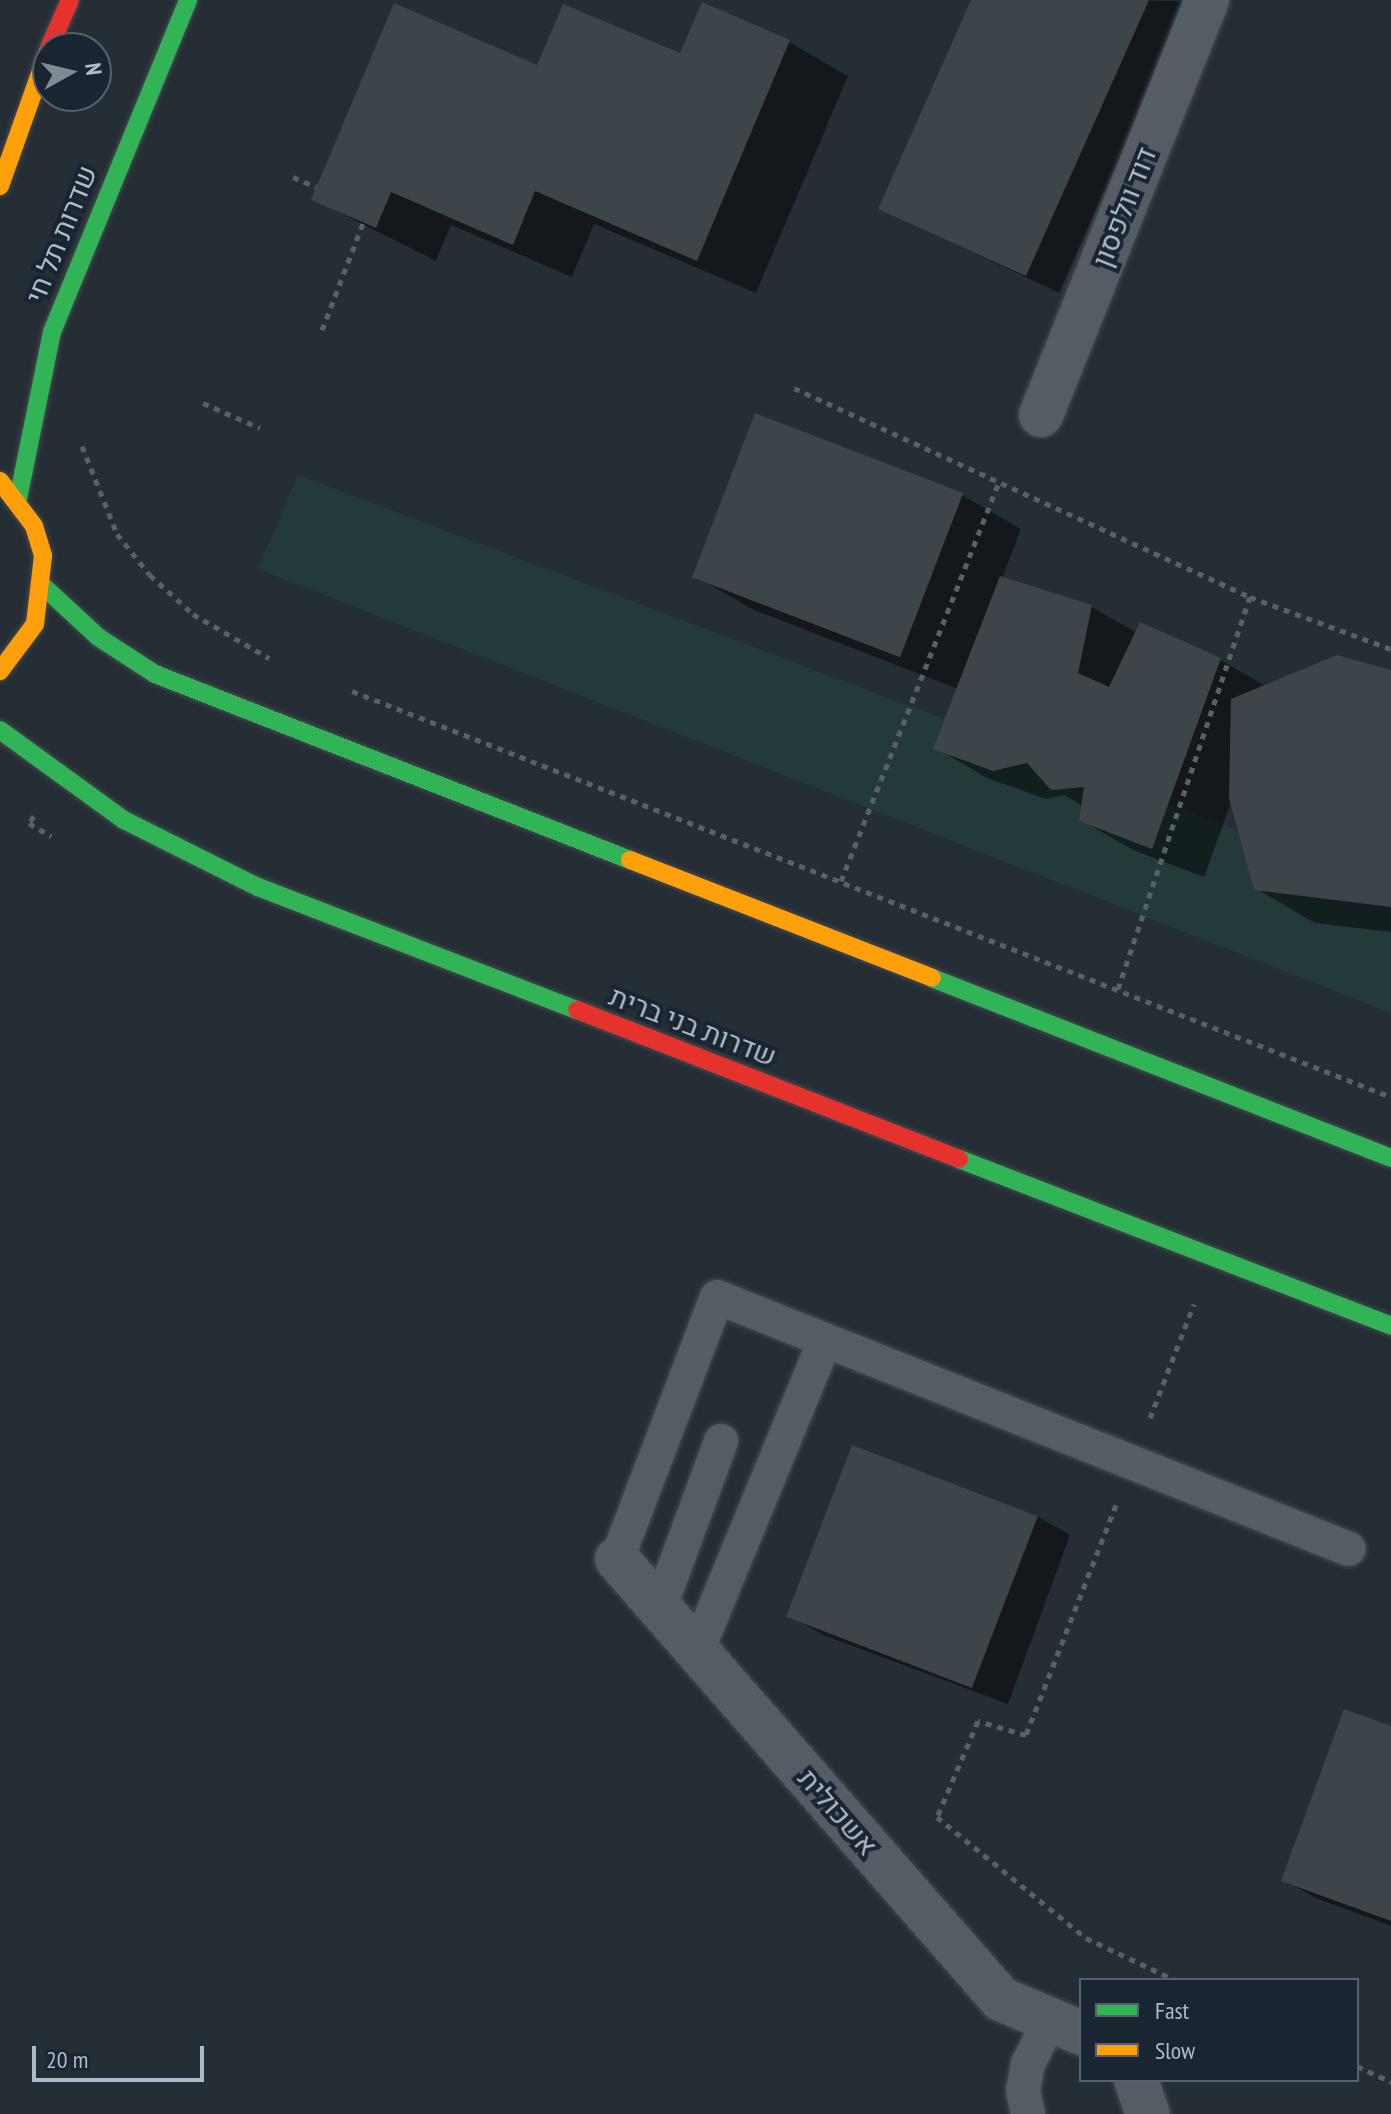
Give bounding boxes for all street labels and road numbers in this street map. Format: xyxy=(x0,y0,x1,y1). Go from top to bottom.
street label: דוד וולפסון xyxy=(1085,142,1163,272)
street label: שדרות תל חי xyxy=(18,160,104,308)
street label: שדרות בני ברית xyxy=(605,979,781,1073)
street label: אשכולית xyxy=(791,1762,885,1862)

